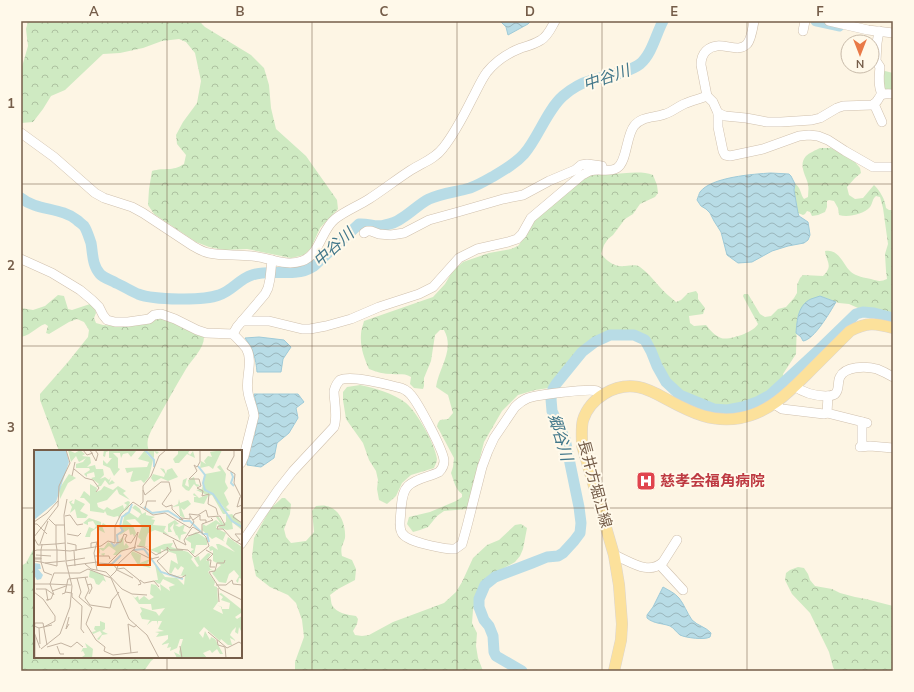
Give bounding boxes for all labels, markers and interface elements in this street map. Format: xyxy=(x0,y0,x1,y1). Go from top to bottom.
text: A xyxy=(89,3,99,19)
text: B xyxy=(236,3,245,19)
text: C xyxy=(380,3,389,19)
text: D xyxy=(525,3,535,19)
text: E xyxy=(670,3,678,19)
text: F xyxy=(816,3,824,19)
north arrow xyxy=(840,34,880,74)
text: N xyxy=(856,57,864,71)
water label: 中谷川 xyxy=(580,59,634,94)
text: 1 xyxy=(7,95,15,111)
water label: 中谷川 xyxy=(308,222,359,270)
text: 2 xyxy=(7,257,15,273)
water label: 郷谷川 xyxy=(544,411,578,465)
text: 3 xyxy=(7,419,15,435)
street label: 長井方堀江線 xyxy=(575,438,616,530)
inset map xyxy=(34,450,242,658)
hospital icon: 慈孝会福角病院 xyxy=(635,470,657,492)
place label: 慈孝会福角病院 xyxy=(660,471,765,490)
text: 4 xyxy=(7,581,15,597)

